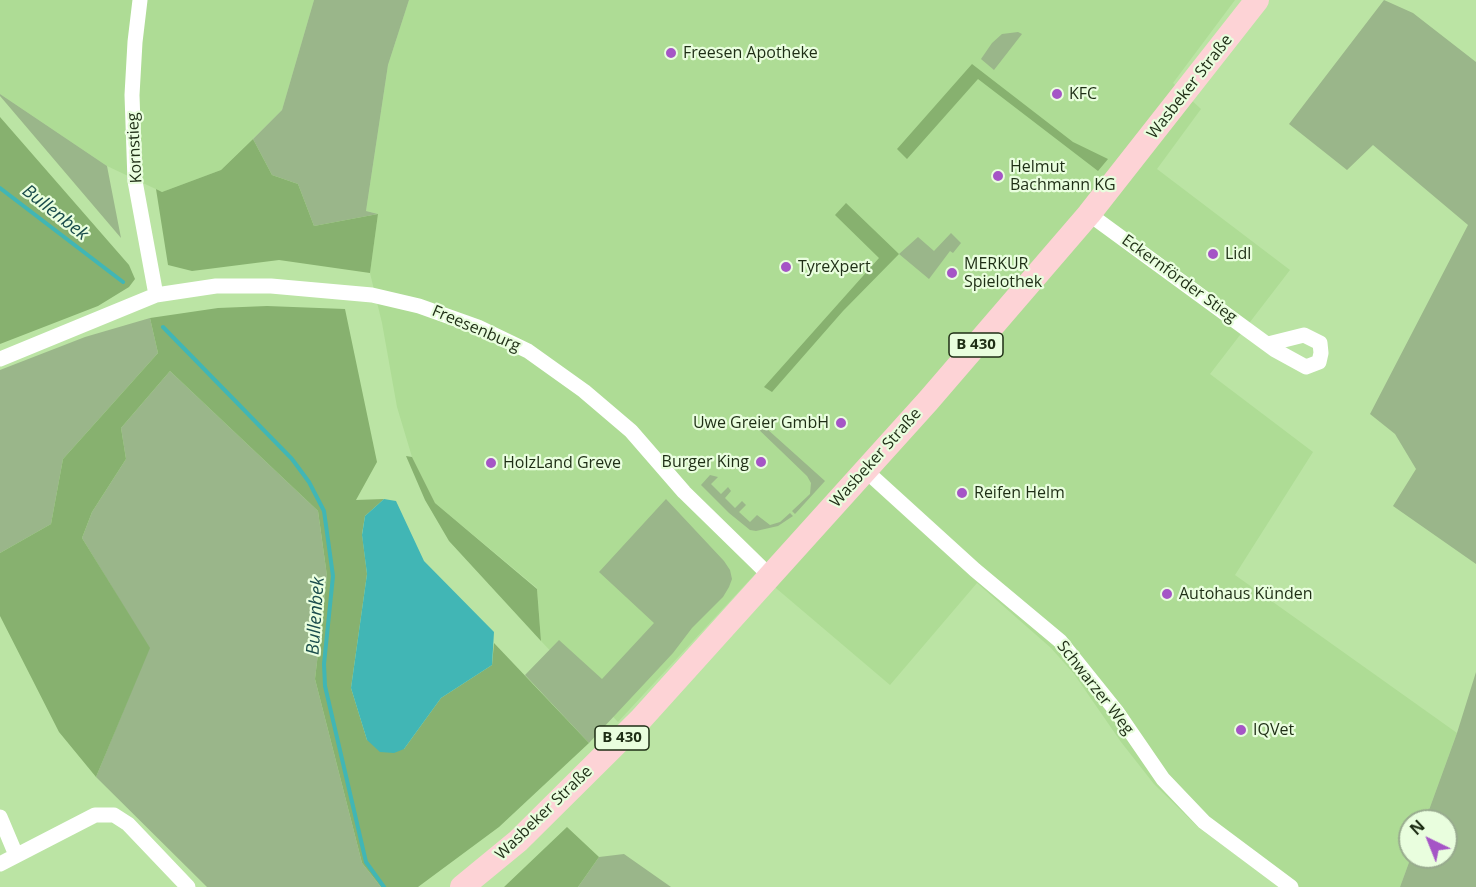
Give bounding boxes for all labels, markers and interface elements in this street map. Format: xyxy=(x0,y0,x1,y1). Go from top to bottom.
street label: Wasbeker Straße xyxy=(1143,31,1237,143)
place label: Freesen Apotheke xyxy=(683,43,818,63)
marker: Freesen Apotheke xyxy=(664,46,678,60)
place label: KFC xyxy=(1069,84,1097,104)
marker: KFC xyxy=(1050,87,1064,101)
street label: Kornstieg xyxy=(124,112,146,184)
place label: Helmut Bachmann KG xyxy=(1010,157,1116,195)
marker: Helmut Bachmann KG xyxy=(991,169,1005,183)
water label: Bullenbek xyxy=(18,181,92,245)
street label: Eckernförder Stieg xyxy=(1118,231,1240,327)
place label: Lidl xyxy=(1225,244,1251,264)
marker: Lidl xyxy=(1206,247,1220,261)
place label: MERKUR Spielothek xyxy=(964,254,1042,292)
place label: TyreXpert xyxy=(798,257,871,277)
marker: TyreXpert xyxy=(779,260,793,274)
marker: MERKUR Spielothek xyxy=(945,266,959,280)
street label: Freesenburg xyxy=(429,302,523,356)
road number: B 430 xyxy=(949,333,1003,357)
street label: Wasbeker Straße xyxy=(826,404,926,512)
place label: Uwe Greier GmbH xyxy=(693,413,829,433)
marker: Uwe Greier GmbH xyxy=(834,416,848,430)
place label: Burger King xyxy=(662,452,749,472)
place label: HolzLand Greve xyxy=(503,453,621,473)
marker: Burger King xyxy=(754,455,768,469)
marker: HolzLand Greve xyxy=(484,456,498,470)
place label: Reifen Helm xyxy=(974,483,1065,503)
marker: Reifen Helm xyxy=(955,486,969,500)
water label: Bullenbek xyxy=(303,576,329,656)
place label: Autohaus Künden xyxy=(1179,584,1313,604)
marker: Autohaus Künden xyxy=(1160,587,1174,601)
street label: Schwarzer Weg xyxy=(1052,637,1138,739)
place label: IQVet xyxy=(1253,720,1294,740)
marker: IQVet xyxy=(1234,723,1248,737)
road number: B 430 xyxy=(595,726,649,750)
street label: Wasbeker Straße xyxy=(492,762,596,864)
north arrow xyxy=(1398,809,1458,869)
text: N xyxy=(1405,815,1429,840)

